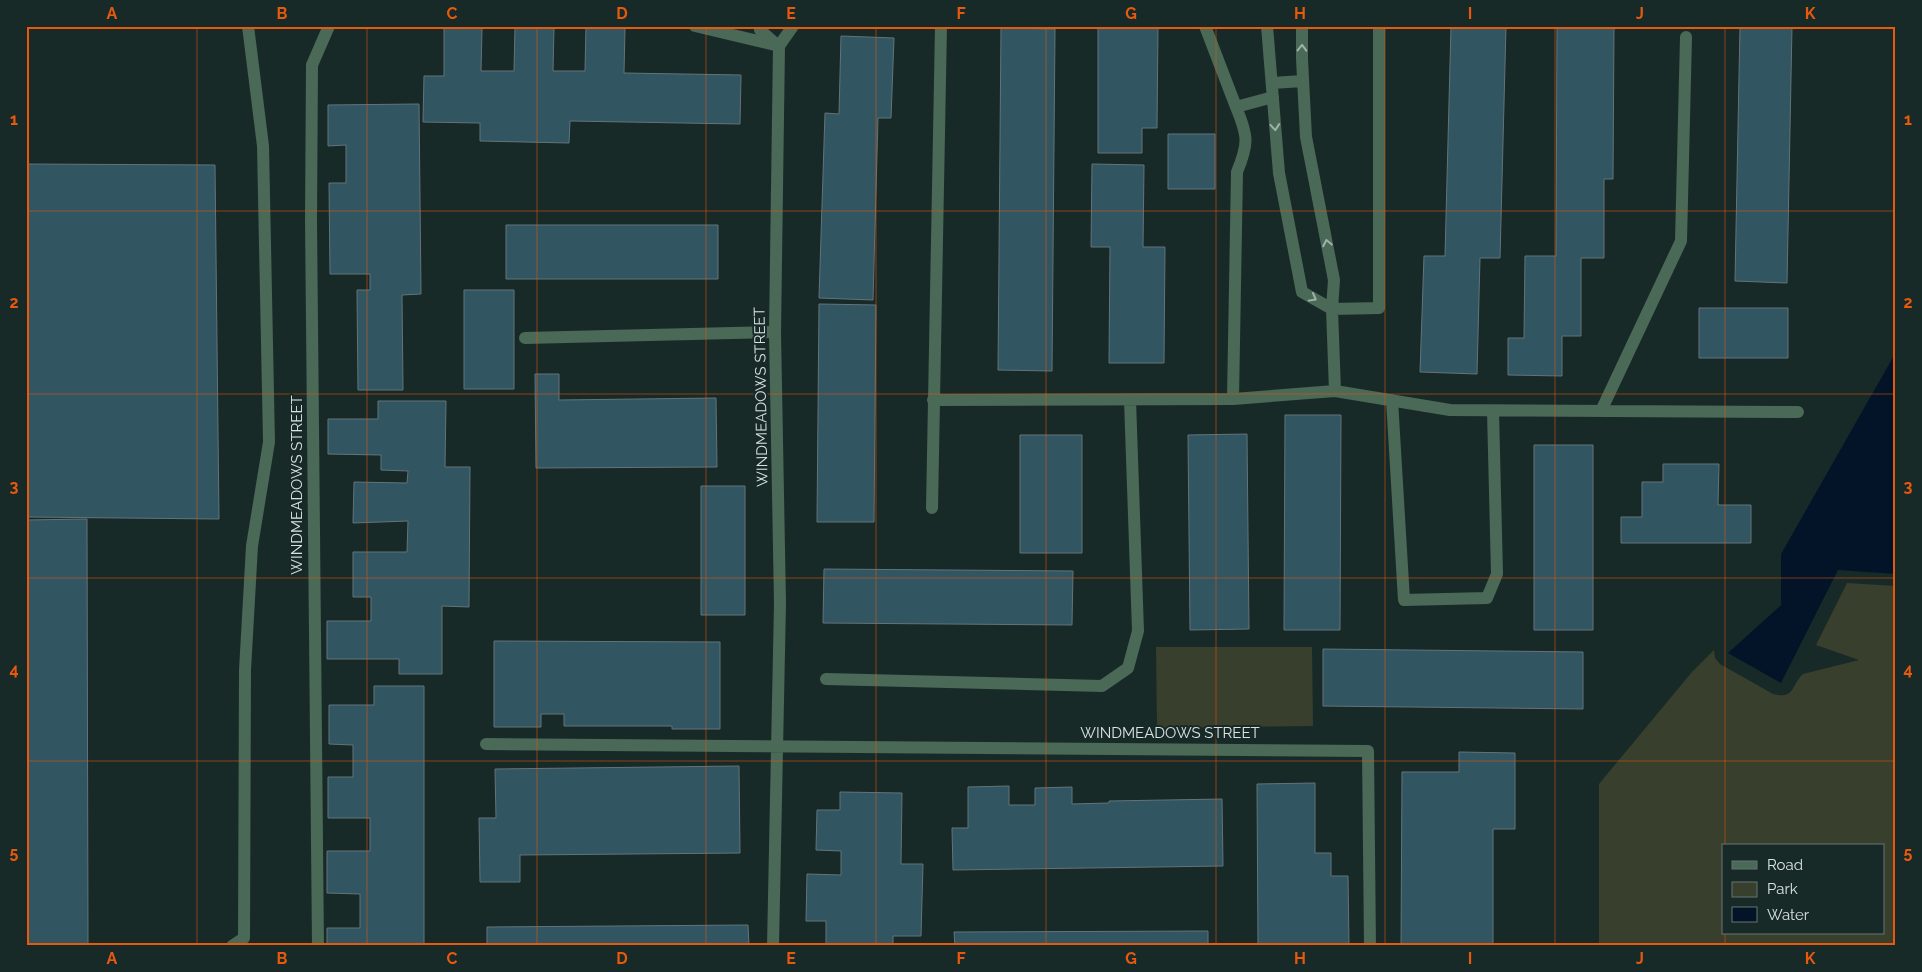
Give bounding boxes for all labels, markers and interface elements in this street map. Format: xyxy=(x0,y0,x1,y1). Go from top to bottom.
text: A xyxy=(107,4,118,23)
text: B xyxy=(277,4,288,23)
text: C xyxy=(447,4,458,23)
text: D xyxy=(616,4,628,23)
text: E xyxy=(786,4,796,23)
text: F xyxy=(956,4,966,23)
text: G xyxy=(1125,4,1137,23)
text: H xyxy=(1294,4,1306,23)
text: I xyxy=(1468,4,1472,23)
text: J xyxy=(1636,4,1644,23)
text: K xyxy=(1805,4,1816,23)
one-way arrow xyxy=(1297,44,1307,52)
text: 1 xyxy=(10,110,18,129)
text: 1 xyxy=(1904,110,1912,129)
one-way arrow xyxy=(1270,123,1281,131)
one-way arrow xyxy=(1322,239,1333,248)
one-way arrow xyxy=(1308,292,1317,302)
text: 2 xyxy=(9,293,19,312)
text: 2 xyxy=(1903,293,1913,312)
street label: WINDMEADOWS STREET xyxy=(750,307,772,487)
street label: WINDMEADOWS STREET xyxy=(288,395,306,575)
text: 3 xyxy=(10,477,19,496)
text: 3 xyxy=(1904,477,1913,496)
text: 4 xyxy=(9,660,19,679)
text: 4 xyxy=(1903,660,1913,679)
street label: WINDMEADOWS STREET xyxy=(1080,724,1260,742)
text: 5 xyxy=(10,843,19,862)
text: 5 xyxy=(1904,843,1913,862)
legend xyxy=(1722,844,1884,934)
text: Road xyxy=(1767,856,1803,874)
text: Park xyxy=(1767,880,1798,898)
text: Water xyxy=(1767,906,1810,924)
text: A xyxy=(107,949,118,968)
text: B xyxy=(277,949,288,968)
text: C xyxy=(447,949,458,968)
text: D xyxy=(616,949,628,968)
text: E xyxy=(786,949,796,968)
text: F xyxy=(956,949,966,968)
text: G xyxy=(1125,949,1137,968)
text: H xyxy=(1294,949,1306,968)
text: I xyxy=(1468,949,1472,968)
text: J xyxy=(1636,949,1644,968)
text: K xyxy=(1805,949,1816,968)

